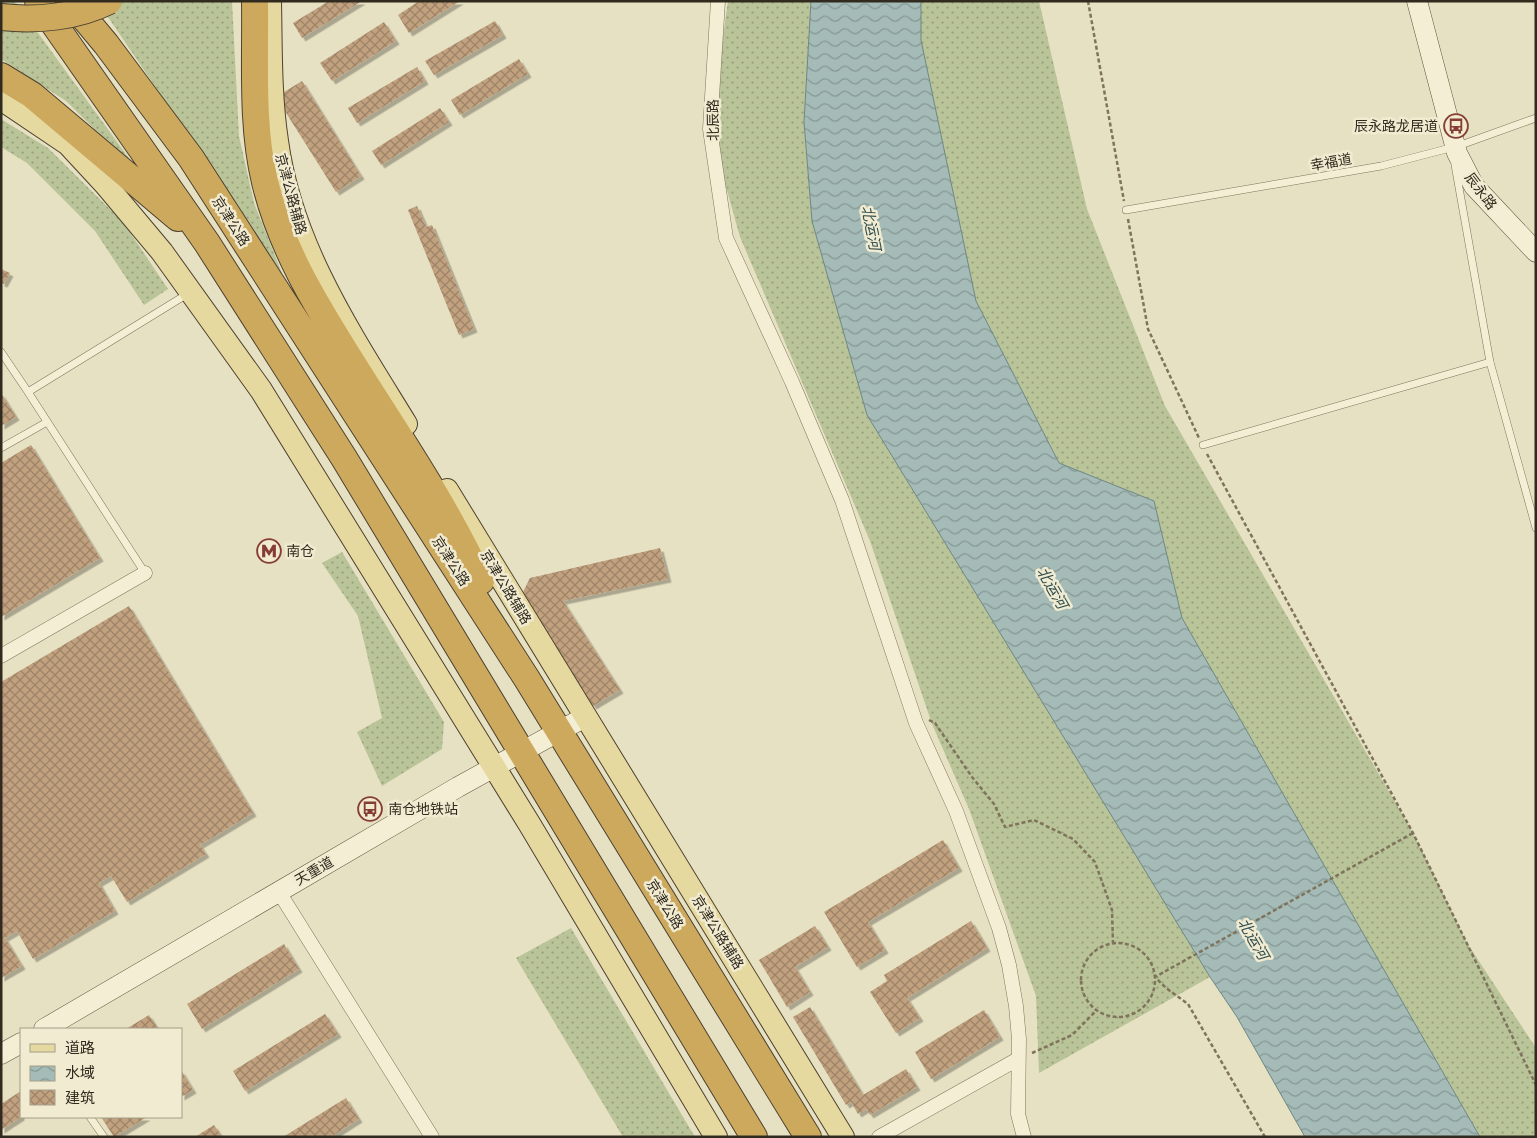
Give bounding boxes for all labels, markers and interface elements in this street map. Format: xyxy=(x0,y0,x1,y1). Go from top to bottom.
street label: 北辰路 xyxy=(703,99,722,141)
bus stop icon: 辰永路龙居道 xyxy=(1443,113,1469,139)
place label: 辰永路龙居道 xyxy=(1354,116,1438,135)
street label: 幸福道 xyxy=(1309,149,1353,175)
street label: 京津公路辅路 xyxy=(271,151,312,237)
street label: 辰永路 xyxy=(1461,168,1502,213)
street label: 京津公路 xyxy=(208,192,255,249)
water label: 北运河 xyxy=(858,204,887,255)
street label: 京津公路 xyxy=(428,532,475,589)
metro station icon: 南仓 xyxy=(256,538,282,564)
place label: 南仓 xyxy=(286,541,314,560)
street label: 京津公路辅路 xyxy=(477,546,536,628)
water label: 北运河 xyxy=(1033,563,1074,615)
bus stop icon: 南仓地铁站 xyxy=(357,796,383,822)
place label: 南仓地铁站 xyxy=(388,799,458,818)
street label: 天重道 xyxy=(291,852,337,889)
street label: 京津公路 xyxy=(643,875,688,933)
street label: 京津公路辅路 xyxy=(688,891,749,972)
water label: 北运河 xyxy=(1234,914,1275,966)
legend xyxy=(20,1028,182,1118)
text: 道路 xyxy=(65,1037,95,1057)
text: 水域 xyxy=(65,1062,95,1082)
text: 建筑 xyxy=(65,1087,95,1107)

